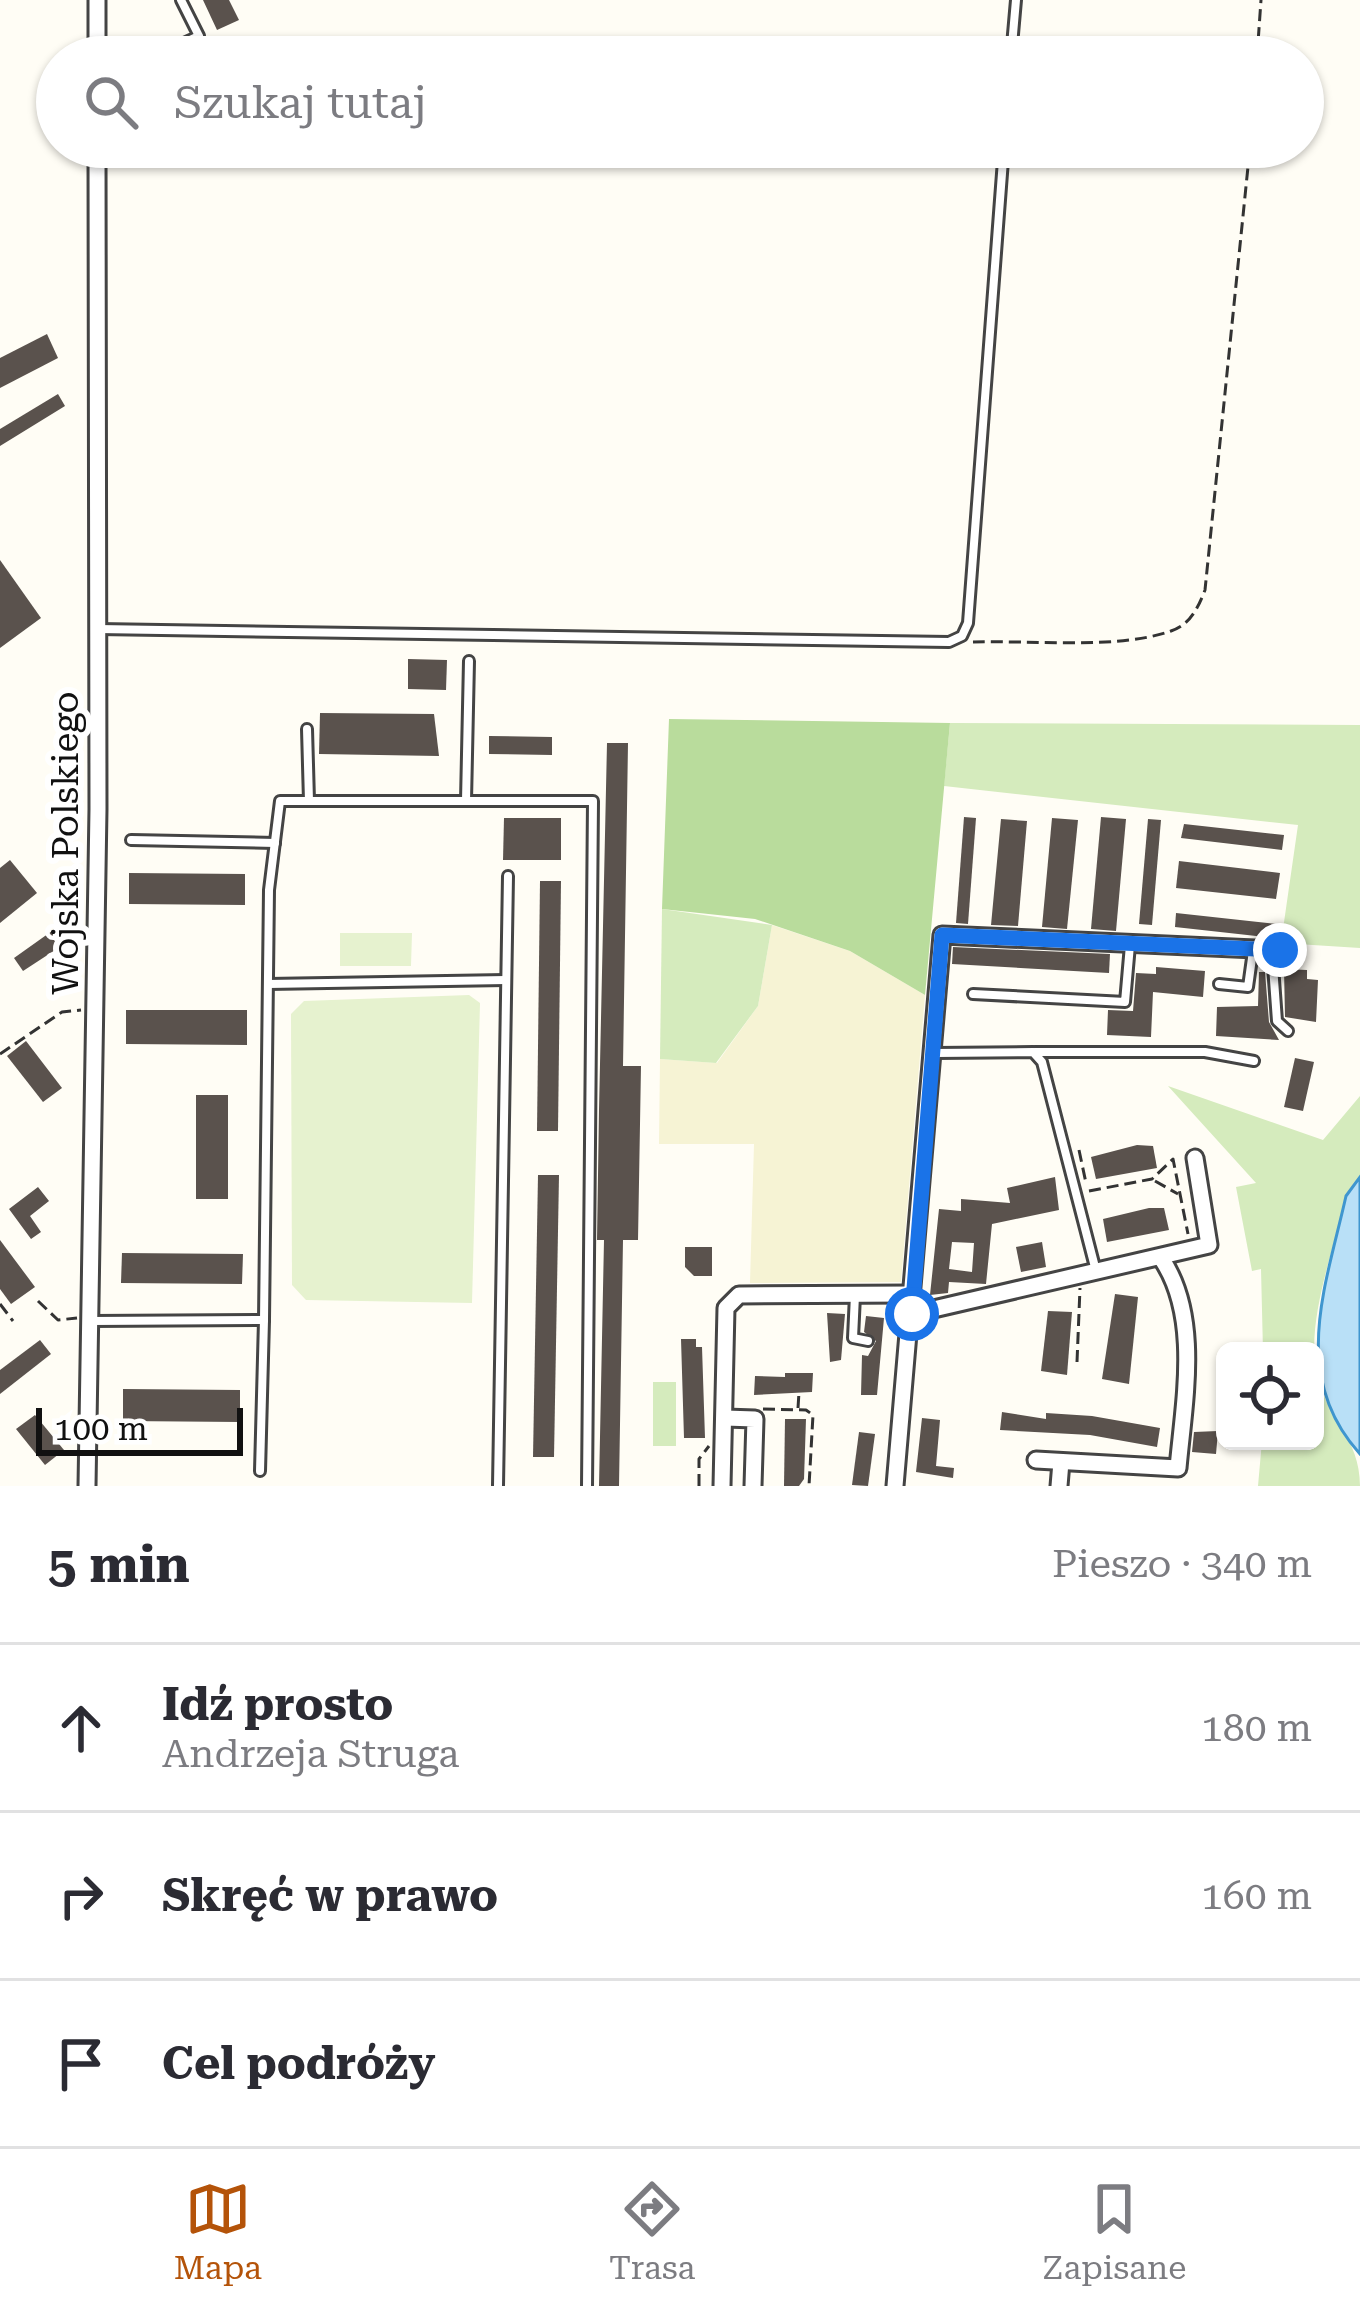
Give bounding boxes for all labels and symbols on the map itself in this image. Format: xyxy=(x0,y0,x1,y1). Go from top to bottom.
street label: Wojska Polskiego xyxy=(45,691,87,995)
route end xyxy=(1253,923,1307,977)
route start xyxy=(885,1287,939,1341)
scale bar xyxy=(36,1402,243,1455)

